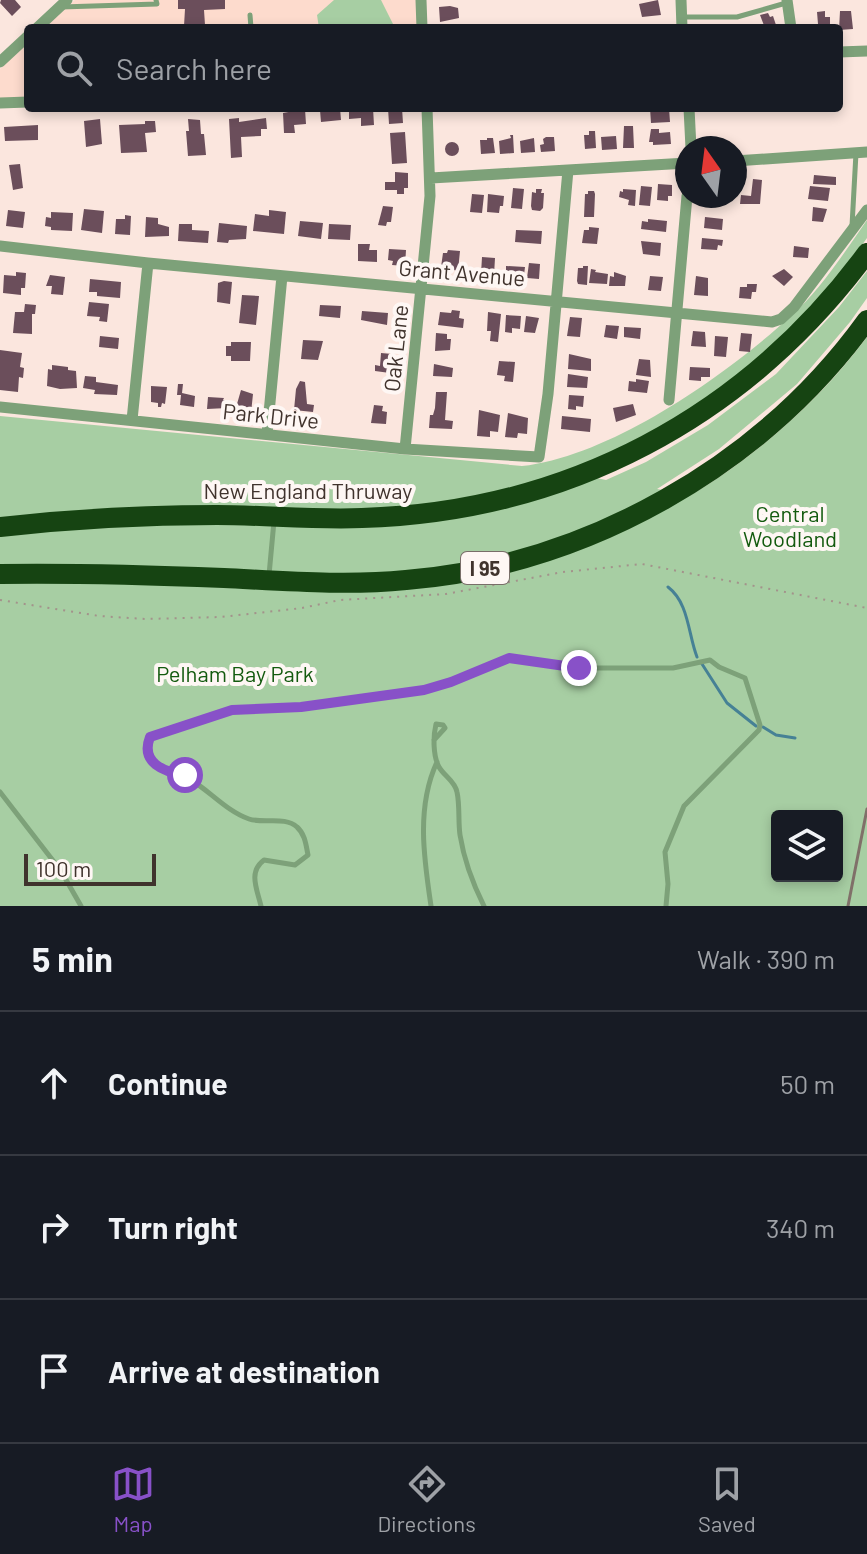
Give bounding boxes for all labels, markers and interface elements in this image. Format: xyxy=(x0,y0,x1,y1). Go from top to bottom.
search box xyxy=(24,24,843,112)
icon: search xyxy=(52,46,96,90)
text: Search here xyxy=(116,50,272,86)
north arrow xyxy=(675,136,747,208)
street label: Grant Avenue xyxy=(398,254,526,290)
street label: Oak Lane xyxy=(378,303,412,393)
street label: Park Drive xyxy=(222,397,320,433)
street label: New England Thruway xyxy=(204,477,412,503)
park label: Central Woodland xyxy=(743,500,837,551)
road number: I 95 xyxy=(461,552,509,584)
route end xyxy=(561,650,597,686)
park label: Pelham Bay Park xyxy=(156,660,314,686)
route start xyxy=(167,757,203,793)
map controls xyxy=(771,810,843,882)
button: layers xyxy=(771,810,843,882)
scale bar xyxy=(24,850,156,886)
text: 100 m xyxy=(36,855,91,881)
text: 5 min xyxy=(32,938,113,979)
text: Walk · 390 m xyxy=(697,943,835,974)
icon: ahead xyxy=(32,1061,76,1105)
text: Continue xyxy=(108,1065,228,1101)
text: 50 m xyxy=(780,1068,835,1099)
icon: right xyxy=(32,1205,76,1249)
text: Turn right xyxy=(108,1209,238,1245)
text: 340 m xyxy=(766,1212,835,1243)
icon: arrive xyxy=(32,1349,76,1393)
text: Arrive at destination xyxy=(108,1353,380,1389)
tab: Map xyxy=(111,1462,155,1536)
tab: Directions xyxy=(377,1462,476,1536)
tab: Saved xyxy=(698,1462,756,1536)

